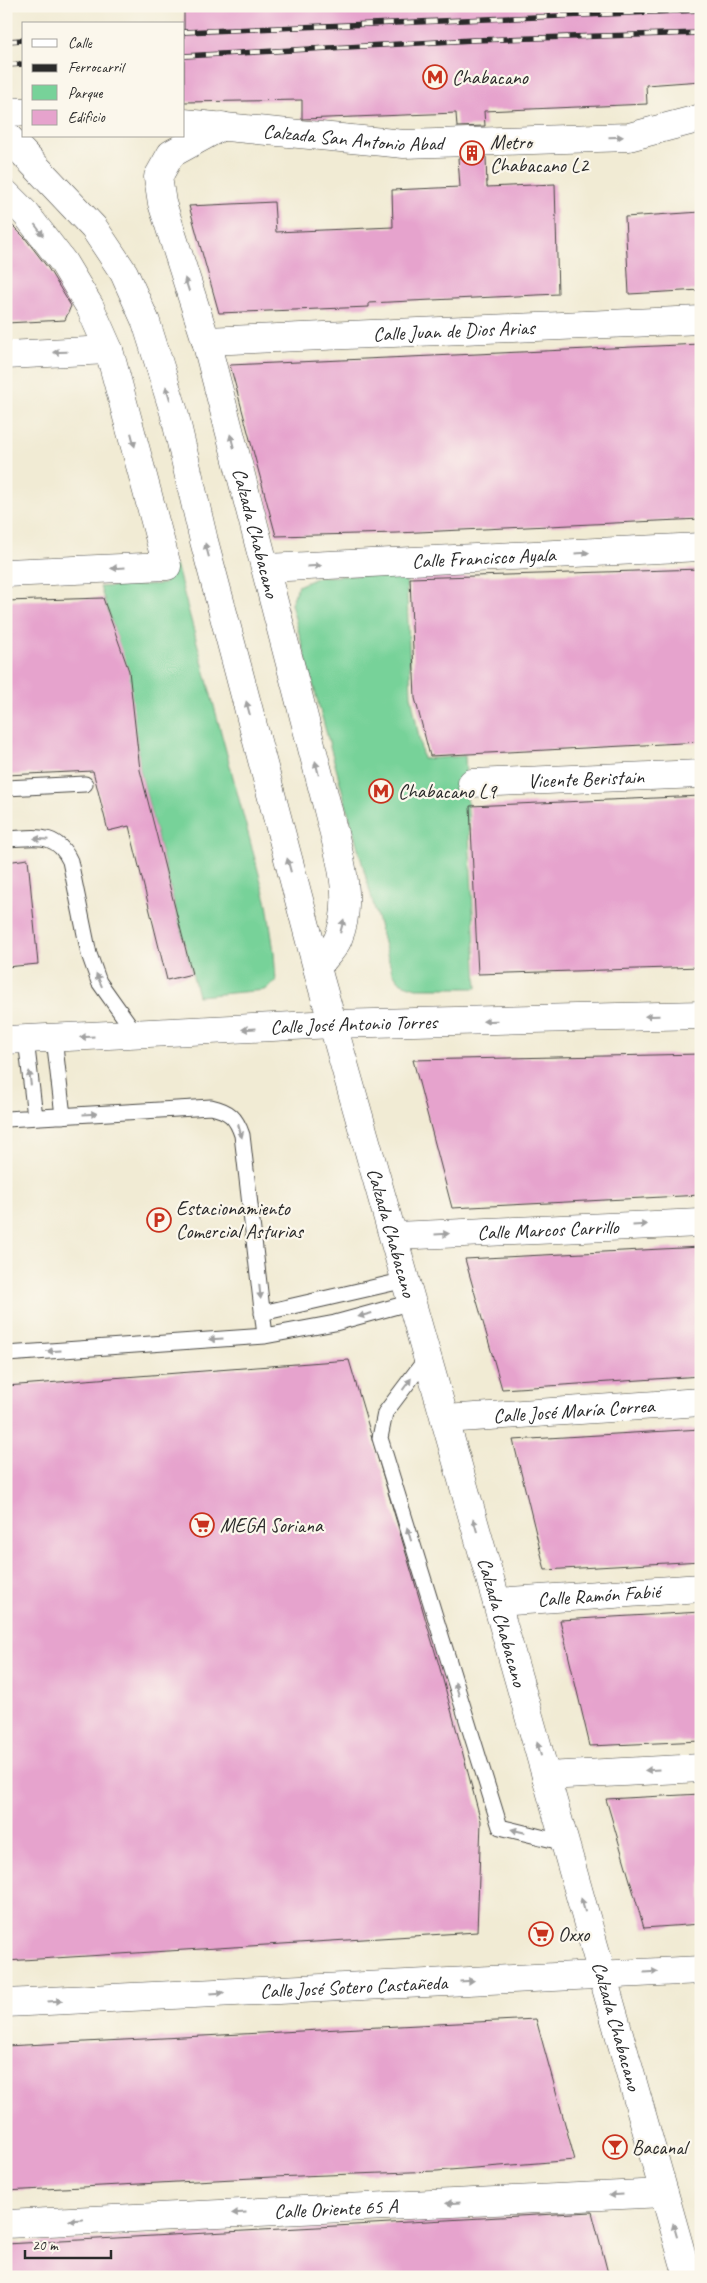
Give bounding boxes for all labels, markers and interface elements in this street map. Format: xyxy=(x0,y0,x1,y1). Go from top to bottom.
legend xyxy=(22,22,185,138)
text: Calle xyxy=(68,34,93,53)
text: Ferrocarril xyxy=(68,58,126,77)
metro station icon: Chabacano xyxy=(422,64,448,90)
place label: Chabacano xyxy=(452,65,529,90)
text: Parque xyxy=(68,84,104,103)
text: Edificio xyxy=(68,108,106,127)
street label: Calzada San Antonio Abad xyxy=(262,119,447,157)
place label: Metro Chabacano L2 xyxy=(490,130,590,178)
one-way arrow xyxy=(609,133,625,141)
building icon: Metro Chabacano L2 xyxy=(459,140,485,166)
one-way arrow xyxy=(33,223,44,236)
one-way arrow xyxy=(183,277,191,292)
street label: Calle Juan de Dios Arias xyxy=(372,315,537,347)
one-way arrow xyxy=(52,349,68,357)
one-way arrow xyxy=(163,385,171,400)
one-way arrow xyxy=(129,432,137,447)
one-way arrow xyxy=(228,433,236,448)
street label: Calzada Chabacano xyxy=(227,466,285,601)
street label: Calle Francisco Ayala xyxy=(411,542,557,574)
one-way arrow xyxy=(202,543,210,558)
one-way arrow xyxy=(574,548,590,556)
one-way arrow xyxy=(307,562,323,570)
one-way arrow xyxy=(110,565,126,573)
one-way arrow xyxy=(244,700,252,715)
one-way arrow xyxy=(313,760,321,775)
street label: Vicente Beristain xyxy=(527,764,646,794)
metro station icon: Chabacano L9 xyxy=(368,778,394,804)
place label: Chabacano L9 xyxy=(398,779,498,804)
one-way arrow xyxy=(33,834,49,842)
one-way arrow xyxy=(285,857,293,872)
one-way arrow xyxy=(338,919,346,934)
one-way arrow xyxy=(94,973,102,987)
street label: Calle José Antonio Torres xyxy=(270,1009,440,1040)
one-way arrow xyxy=(644,1013,660,1021)
one-way arrow xyxy=(481,1017,497,1025)
one-way arrow xyxy=(241,1025,257,1033)
one-way arrow xyxy=(79,1033,95,1041)
one-way arrow xyxy=(26,1070,34,1086)
one-way arrow xyxy=(82,1110,98,1118)
one-way arrow xyxy=(237,1124,245,1139)
street label: Calzada Chabacano xyxy=(361,1165,422,1301)
place label: Estacionamiento Comercial Asturias xyxy=(176,1196,305,1244)
parking icon: Estacionamiento Comercial Asturias xyxy=(146,1207,172,1233)
street label: Calle Marcos Carrillo xyxy=(477,1214,620,1245)
one-way arrow xyxy=(632,1221,648,1229)
one-way arrow xyxy=(435,1230,451,1238)
one-way arrow xyxy=(256,1284,264,1300)
one-way arrow xyxy=(358,1311,373,1319)
one-way arrow xyxy=(208,1336,224,1344)
one-way arrow xyxy=(46,1347,62,1355)
one-way arrow xyxy=(402,1377,412,1391)
street label: Calle José María Correa xyxy=(492,1393,656,1429)
supermarket icon: MEGA Soriana xyxy=(189,1512,215,1538)
place label: MEGA Soriana xyxy=(220,1513,324,1538)
one-way arrow xyxy=(471,1517,479,1532)
one-way arrow xyxy=(405,1526,413,1541)
street label: Calzada Chabacano xyxy=(472,1555,532,1690)
street label: Calle Ramón Fabié xyxy=(537,1579,664,1612)
one-way arrow xyxy=(453,1682,461,1697)
one-way arrow xyxy=(534,1741,542,1756)
one-way arrow xyxy=(644,1767,660,1775)
one-way arrow xyxy=(510,1827,525,1835)
one-way arrow xyxy=(578,1898,586,1913)
supermarket icon: Oxxo xyxy=(528,1921,554,1947)
place label: Oxxo xyxy=(558,1922,590,1947)
street label: Calzada Chabacano xyxy=(586,1959,647,2094)
one-way arrow xyxy=(643,1967,659,1975)
street label: Calle José Sotero Castañeda xyxy=(259,1970,450,2004)
one-way arrow xyxy=(459,1976,475,1984)
one-way arrow xyxy=(210,1989,226,1997)
one-way arrow xyxy=(47,1996,63,2004)
bar icon: Bacanal xyxy=(602,2134,628,2160)
place label: Bacanal xyxy=(632,2135,690,2160)
one-way arrow xyxy=(607,2191,623,2199)
street label: Calle Oriente 65 A xyxy=(273,2194,399,2224)
one-way arrow xyxy=(445,2199,461,2207)
one-way arrow xyxy=(230,2209,246,2217)
one-way arrow xyxy=(68,2217,84,2225)
one-way arrow xyxy=(670,2222,678,2237)
scale bar xyxy=(25,2228,111,2260)
text: 20 m xyxy=(32,2236,59,2255)

